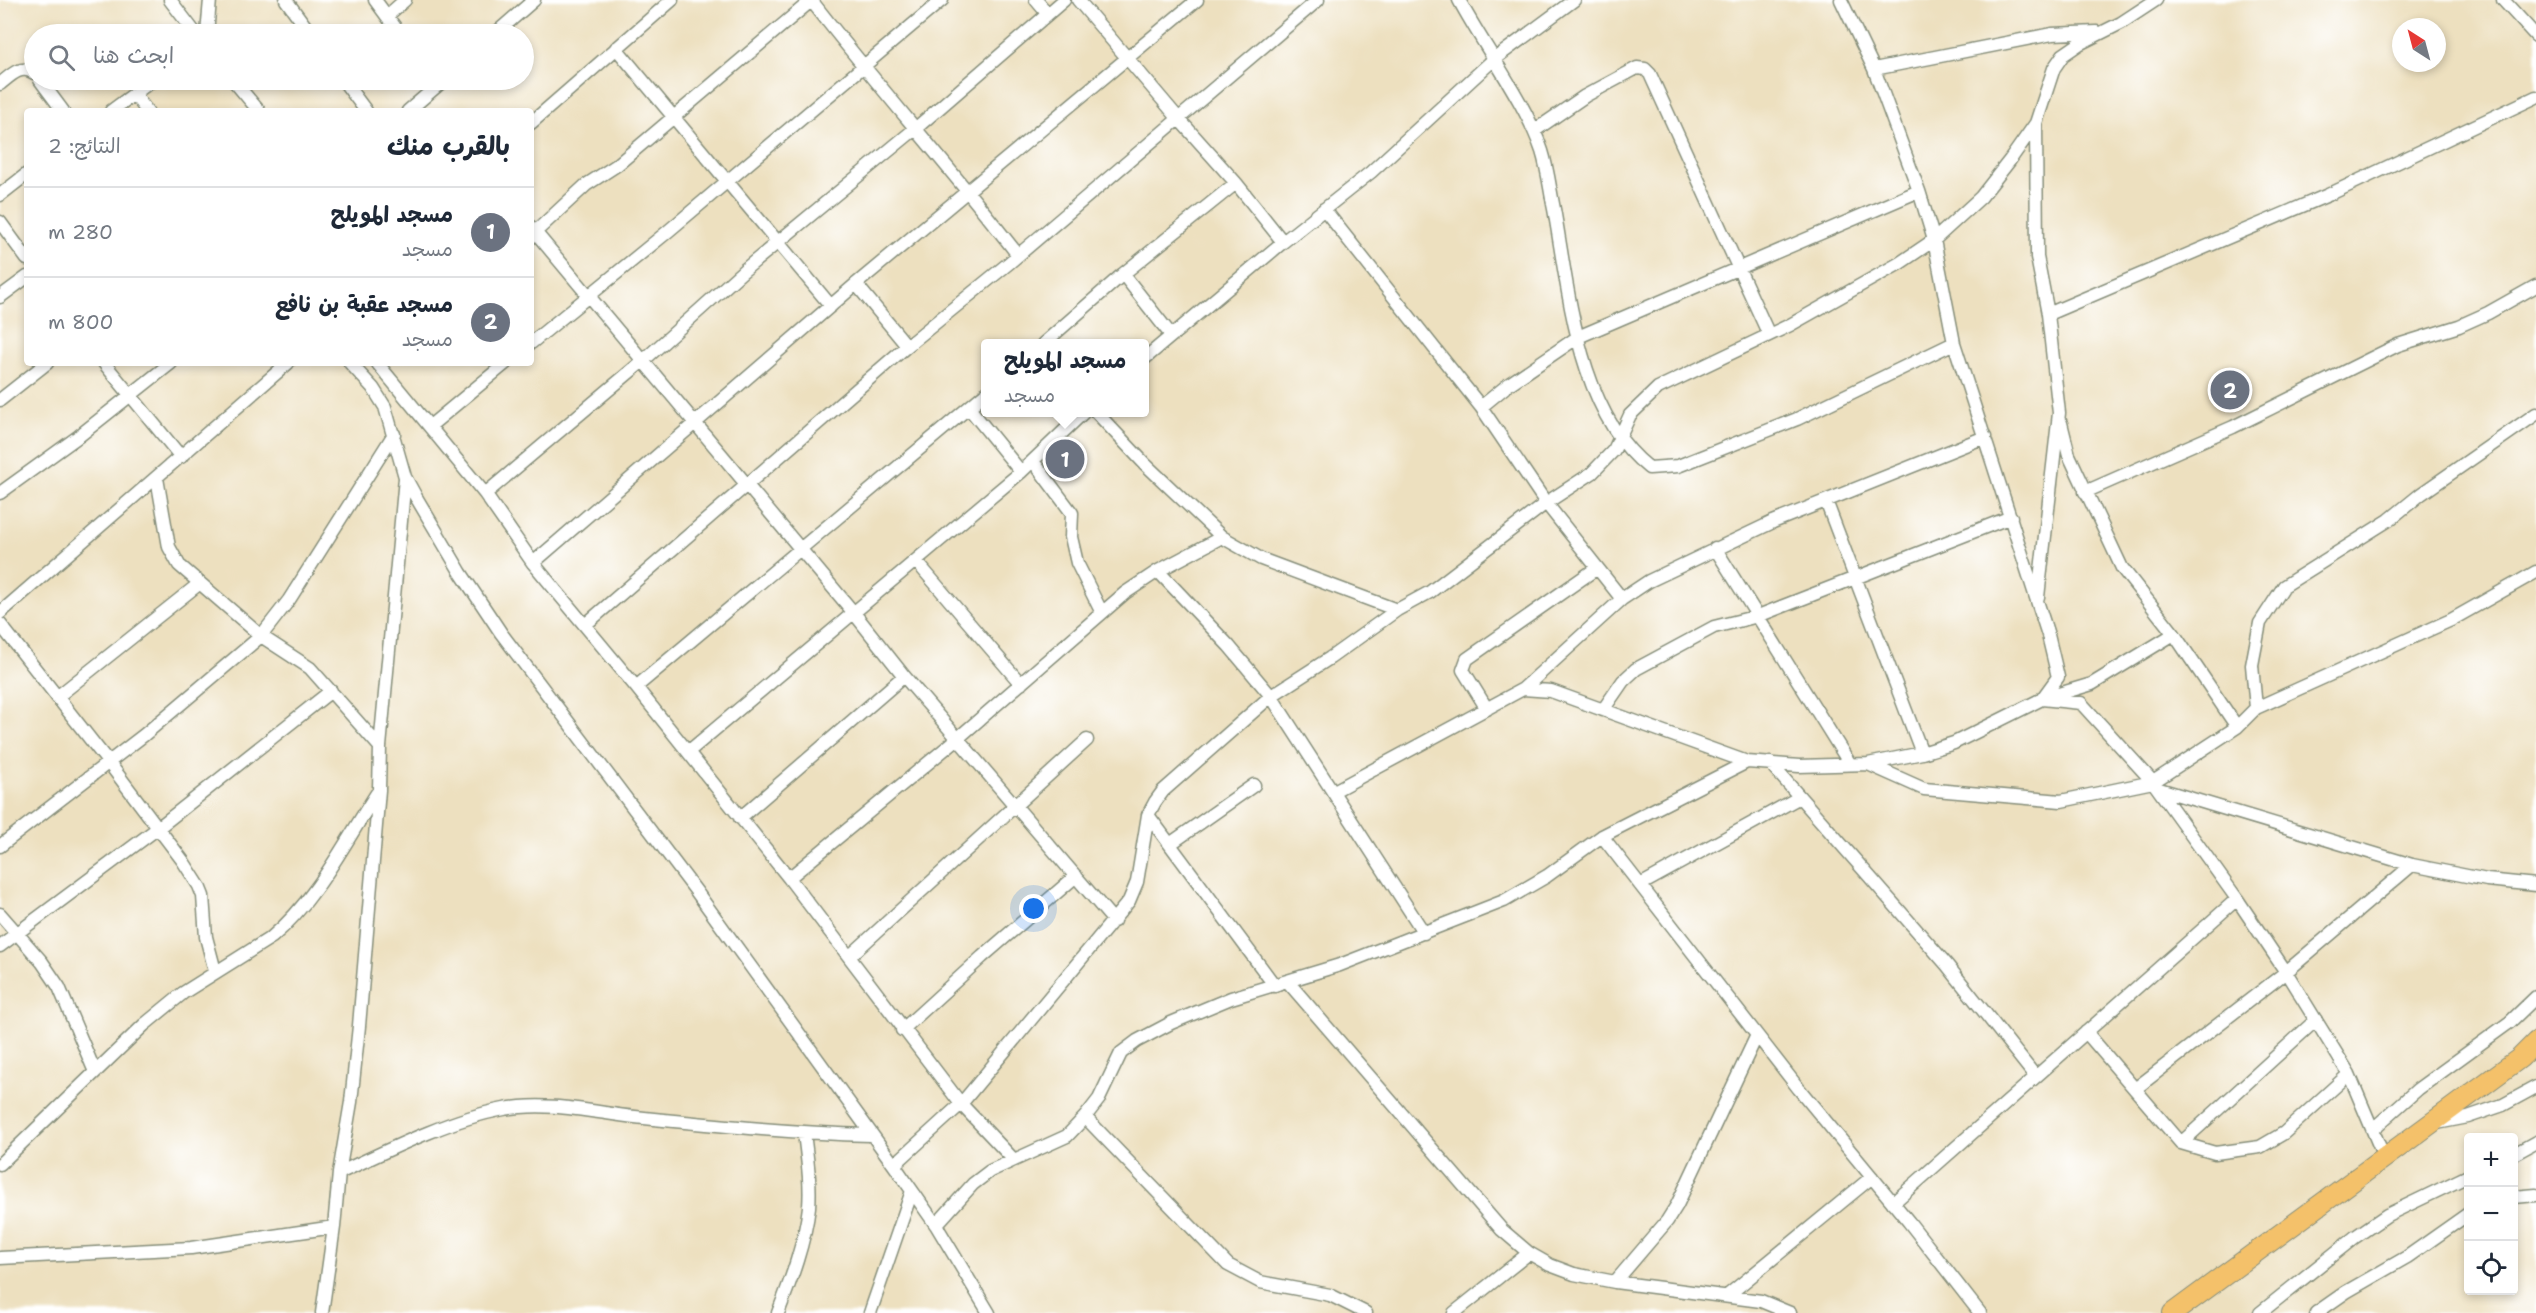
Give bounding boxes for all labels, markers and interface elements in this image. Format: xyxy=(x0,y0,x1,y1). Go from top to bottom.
north arrow xyxy=(2392,18,2446,72)
search box xyxy=(24,24,534,90)
icon: search xyxy=(45,41,78,74)
text: ابحث هنا xyxy=(93,41,174,70)
text: بالقرب منك xyxy=(387,128,510,163)
text: النتائج: 2 xyxy=(48,133,121,159)
text: مسجد المويلح xyxy=(331,200,453,229)
text: 280 m xyxy=(48,219,113,245)
text: 1 xyxy=(486,219,495,245)
text: مسجد xyxy=(402,236,453,262)
text: مسجد عقبة بن نافع xyxy=(275,290,453,319)
text: 800 m xyxy=(48,309,114,335)
text: 2 xyxy=(484,309,498,335)
text: مسجد xyxy=(402,326,453,352)
popup xyxy=(981,339,1149,417)
text: مسجد المويلح xyxy=(1004,346,1126,375)
pin: 2 xyxy=(2210,368,2250,412)
text: مسجد xyxy=(1004,382,1055,408)
pin: 1 xyxy=(1046,436,1084,482)
your location xyxy=(1019,894,1048,923)
map controls xyxy=(2464,1133,2518,1295)
button: + xyxy=(2464,1133,2518,1187)
button: − xyxy=(2464,1187,2518,1241)
button: locate xyxy=(2464,1241,2518,1295)

